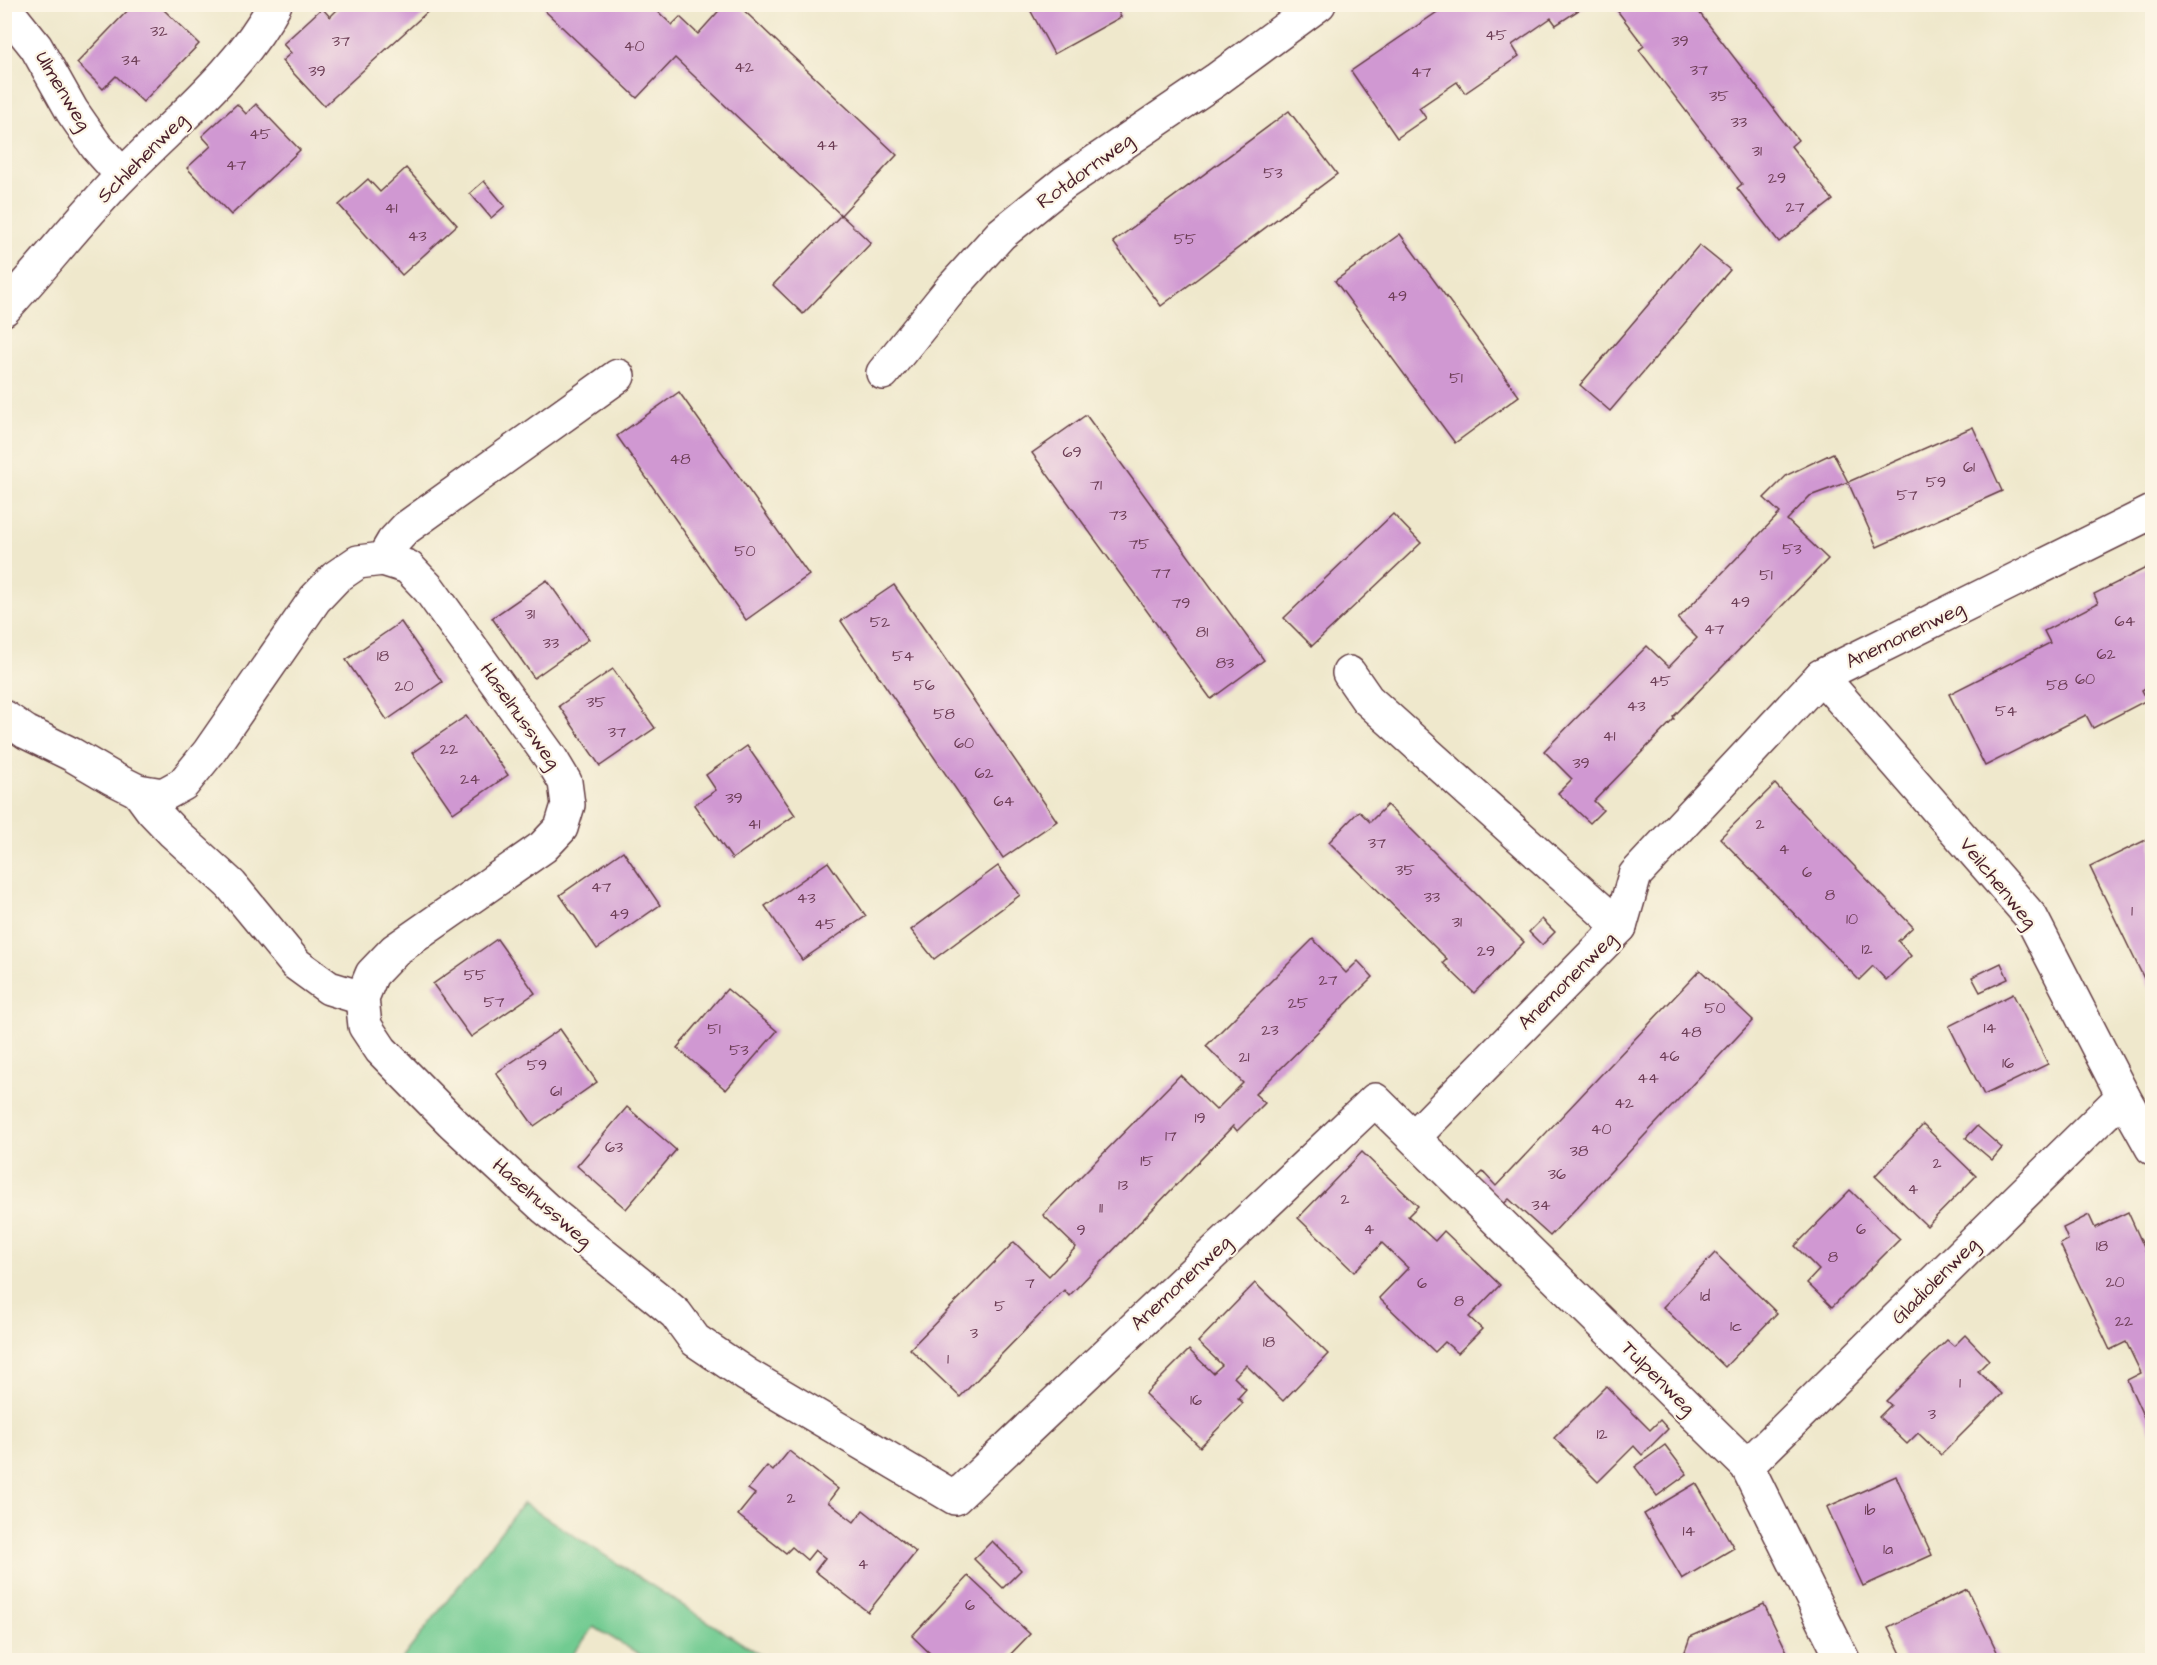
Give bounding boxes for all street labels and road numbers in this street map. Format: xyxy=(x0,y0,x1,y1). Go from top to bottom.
street label: Ulmenweg xyxy=(27,46,98,136)
street label: Schlehenweg xyxy=(91,107,194,210)
street label: Rotdornweg xyxy=(1031,126,1140,216)
street label: Anemonenweg xyxy=(1841,594,1969,677)
street label: Haselnussweg xyxy=(472,657,567,775)
street label: Veilchenweg xyxy=(1952,831,2044,935)
street label: Anemonenweg xyxy=(1512,926,1623,1037)
street label: Haselnussweg xyxy=(485,1152,598,1255)
street label: Anemonenweg xyxy=(1124,1229,1238,1338)
street label: Gladiolenweg xyxy=(1885,1231,1986,1332)
street label: Tulpenweg xyxy=(1614,1335,1701,1422)

